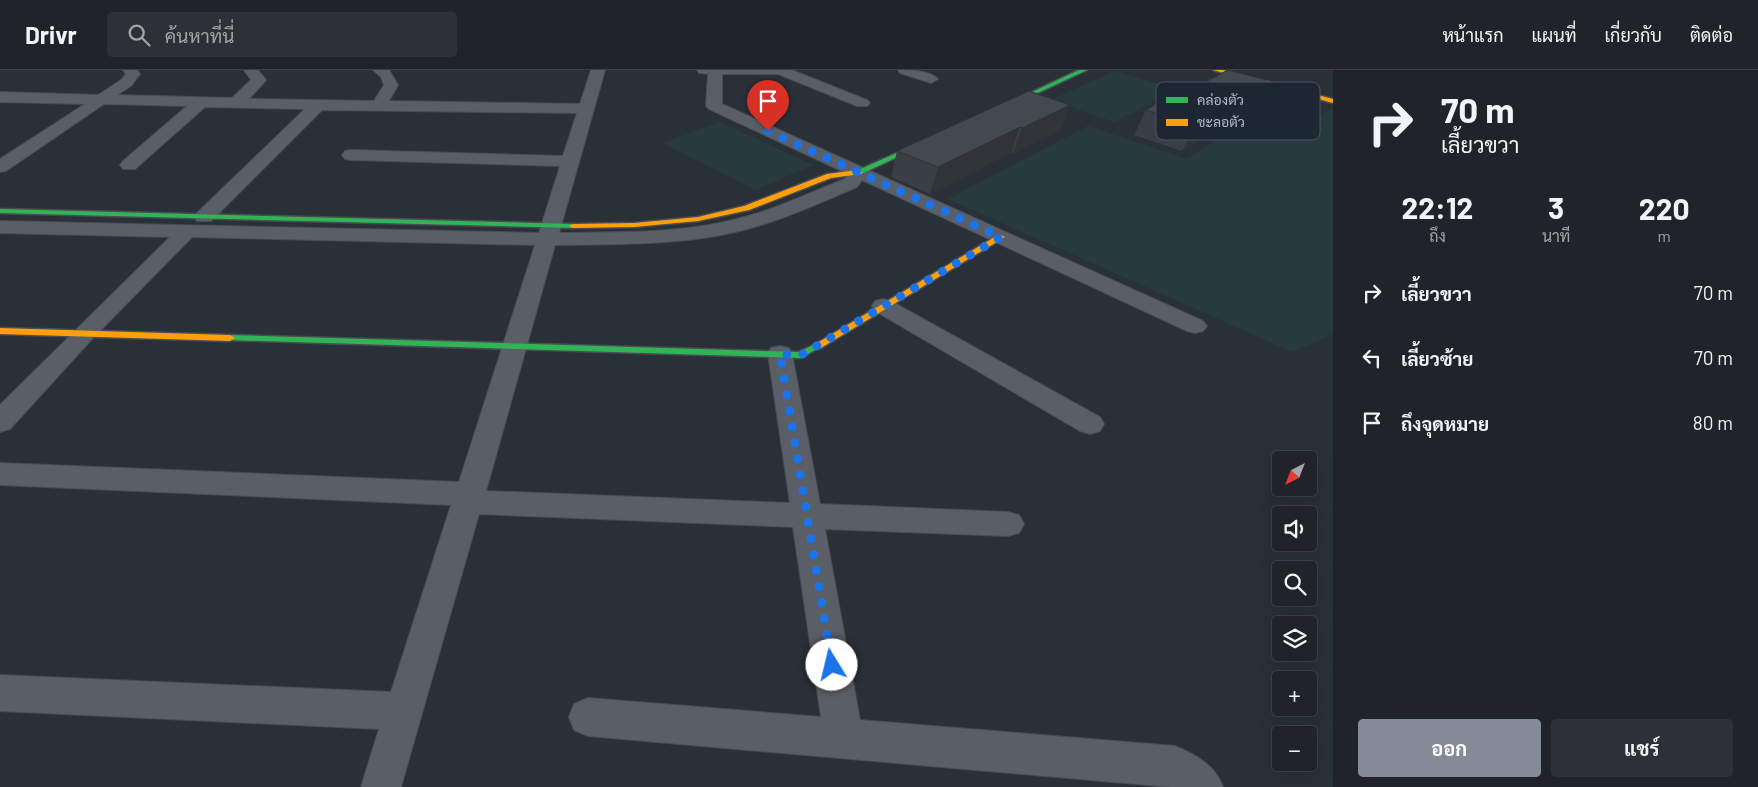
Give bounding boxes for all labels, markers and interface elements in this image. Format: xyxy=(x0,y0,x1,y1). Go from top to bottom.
search box xyxy=(107,12,457,57)
text: Drivr xyxy=(25,20,77,49)
icon: search xyxy=(125,21,153,49)
text: ค้นหาที่นี่ xyxy=(165,24,234,47)
text: หน้าแรก xyxy=(1442,24,1504,46)
text: แผนที่ xyxy=(1532,24,1576,46)
text: เกี่ยวกับ xyxy=(1604,24,1662,46)
text: ติดต่อ xyxy=(1690,24,1733,46)
pin xyxy=(747,80,789,131)
legend xyxy=(1156,82,1320,140)
icon: arrive xyxy=(754,87,782,115)
text: 70 m xyxy=(1441,88,1515,130)
icon: right xyxy=(1358,90,1423,155)
text: คล่องตัว xyxy=(1197,91,1244,108)
text: ชะลอตัว xyxy=(1197,113,1245,130)
text: เลี้ยวขวา xyxy=(1441,131,1519,157)
text: 22:12 xyxy=(1401,189,1473,225)
text: 3 xyxy=(1548,189,1564,225)
text: 220 xyxy=(1639,190,1690,226)
text: ถึง xyxy=(1429,226,1446,245)
text: นาที xyxy=(1542,226,1570,245)
text: m xyxy=(1658,226,1671,245)
icon: right xyxy=(1358,279,1386,307)
text: 70 m xyxy=(1694,281,1733,304)
text: เลี้ยวขวา xyxy=(1401,282,1472,305)
icon: left xyxy=(1358,344,1386,372)
text: 70 m xyxy=(1694,346,1733,369)
text: เลี้ยวซ้าย xyxy=(1401,347,1473,370)
icon: arrive xyxy=(1358,409,1386,437)
text: 80 m xyxy=(1693,411,1733,434)
text: ถึงจุดหมาย xyxy=(1401,412,1489,435)
north arrow xyxy=(1272,451,1318,496)
map controls xyxy=(1272,451,1317,771)
button: sound xyxy=(1272,506,1317,551)
button: search xyxy=(1272,561,1317,606)
button: layers xyxy=(1272,616,1317,661)
position arrow xyxy=(805,638,857,690)
button: + xyxy=(1272,671,1317,716)
button: ออก xyxy=(1358,719,1541,777)
button: แชร์ xyxy=(1551,719,1733,777)
button: − xyxy=(1272,726,1317,771)

